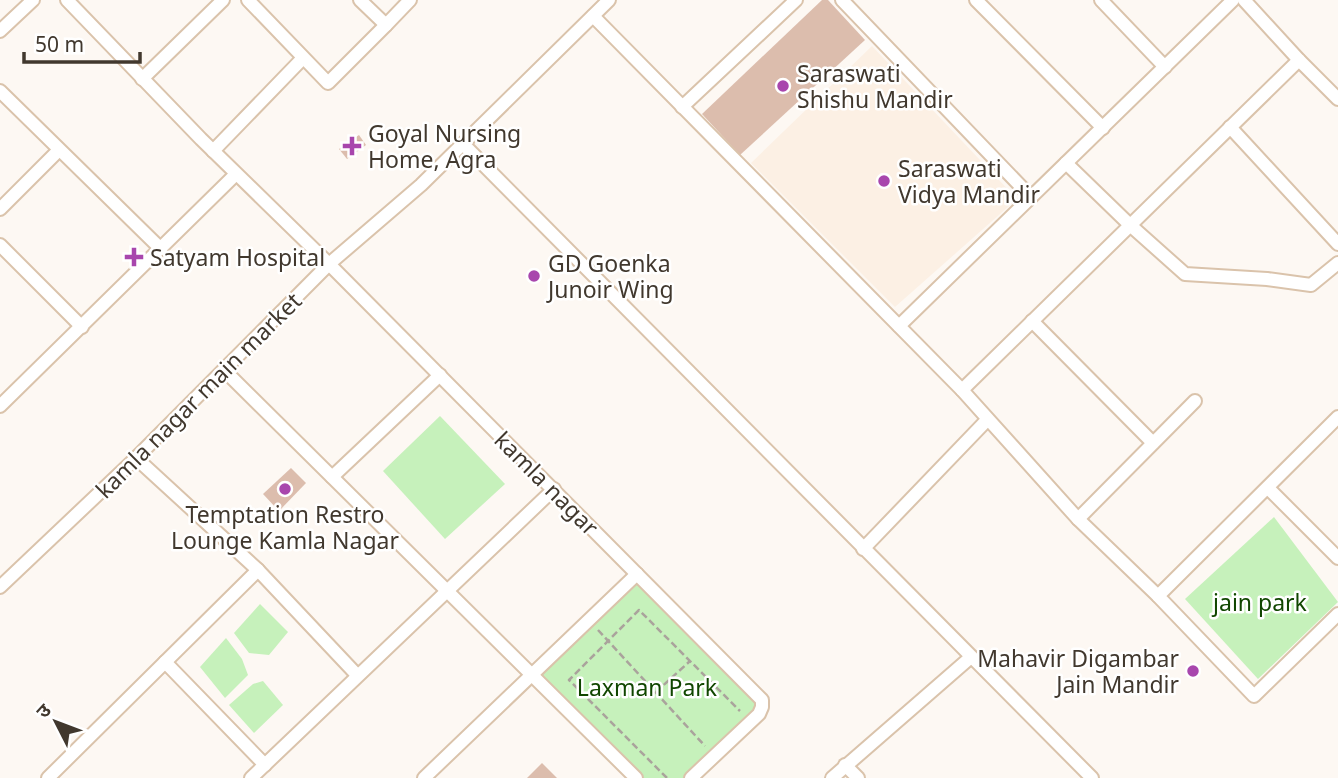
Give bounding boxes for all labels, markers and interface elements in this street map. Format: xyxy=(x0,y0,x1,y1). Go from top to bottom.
scale bar xyxy=(24,21,140,65)
text: 50 m xyxy=(35,30,84,58)
place label: Saraswati Shishu Mandir xyxy=(797,57,953,115)
marker: Saraswati Shishu Mandir xyxy=(775,78,791,94)
place label: Goyal Nursing Home, Agra xyxy=(368,117,521,175)
marker: Goyal Nursing Home, Agra xyxy=(342,136,362,156)
place label: Saraswati Vidya Mandir xyxy=(898,152,1041,210)
marker: Saraswati Vidya Mandir xyxy=(876,173,892,189)
place label: Satyam Hospital xyxy=(150,241,325,273)
marker: Satyam Hospital xyxy=(124,247,144,267)
place label: GD Goenka Junoir Wing xyxy=(546,247,674,305)
marker: GD Goenka Junoir Wing xyxy=(526,268,542,284)
street label: kamla nagar main market xyxy=(88,285,308,505)
street label: kamla nagar xyxy=(488,424,606,542)
marker: Temptation Restro Lounge Kamla Nagar xyxy=(277,481,293,497)
place label: Temptation Restro Lounge Kamla Nagar xyxy=(171,498,399,556)
park label: jain park xyxy=(1211,586,1308,618)
place label: Mahavir Digambar Jain Mandir xyxy=(977,642,1179,700)
marker: Mahavir Digambar Jain Mandir xyxy=(1185,663,1201,679)
park label: Laxman Park xyxy=(577,671,718,703)
north arrow xyxy=(21,687,91,757)
text: उ xyxy=(30,697,57,723)

